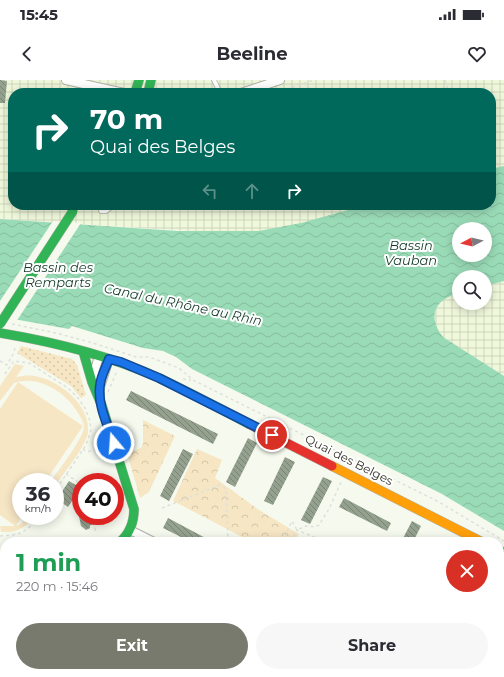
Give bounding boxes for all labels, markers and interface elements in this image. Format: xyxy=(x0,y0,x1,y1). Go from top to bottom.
text: 15:45 xyxy=(20,5,58,24)
icon: back xyxy=(16,43,38,65)
text: Beeline xyxy=(216,43,288,65)
icon: heart xyxy=(466,43,488,65)
text: 70 m xyxy=(90,102,163,136)
icon: right xyxy=(24,104,76,156)
text: Quai des Belges xyxy=(90,136,235,158)
icon: left xyxy=(199,180,221,202)
icon: ahead xyxy=(241,180,263,202)
icon: right xyxy=(283,180,305,202)
north arrow xyxy=(452,222,492,262)
map controls xyxy=(452,222,492,310)
water label: Bassin Vauban xyxy=(385,237,437,268)
water label: Bassin des Remparts xyxy=(23,259,94,290)
button: search xyxy=(452,270,492,310)
water label: Canal du Rhône au Rhin xyxy=(103,279,263,329)
pin xyxy=(255,418,289,452)
position arrow xyxy=(93,422,135,464)
icon: arrive xyxy=(261,424,283,446)
street label: Quai des Belges xyxy=(303,431,396,488)
speed limit sign: 40 xyxy=(72,473,124,525)
text: 36 xyxy=(26,482,50,506)
text: km/h xyxy=(25,502,51,515)
text: 1 min xyxy=(16,548,81,577)
button: close xyxy=(446,550,488,592)
text: 220 m · 15:46 xyxy=(16,578,98,594)
button: Exit xyxy=(16,623,248,669)
button: Share xyxy=(256,623,488,669)

